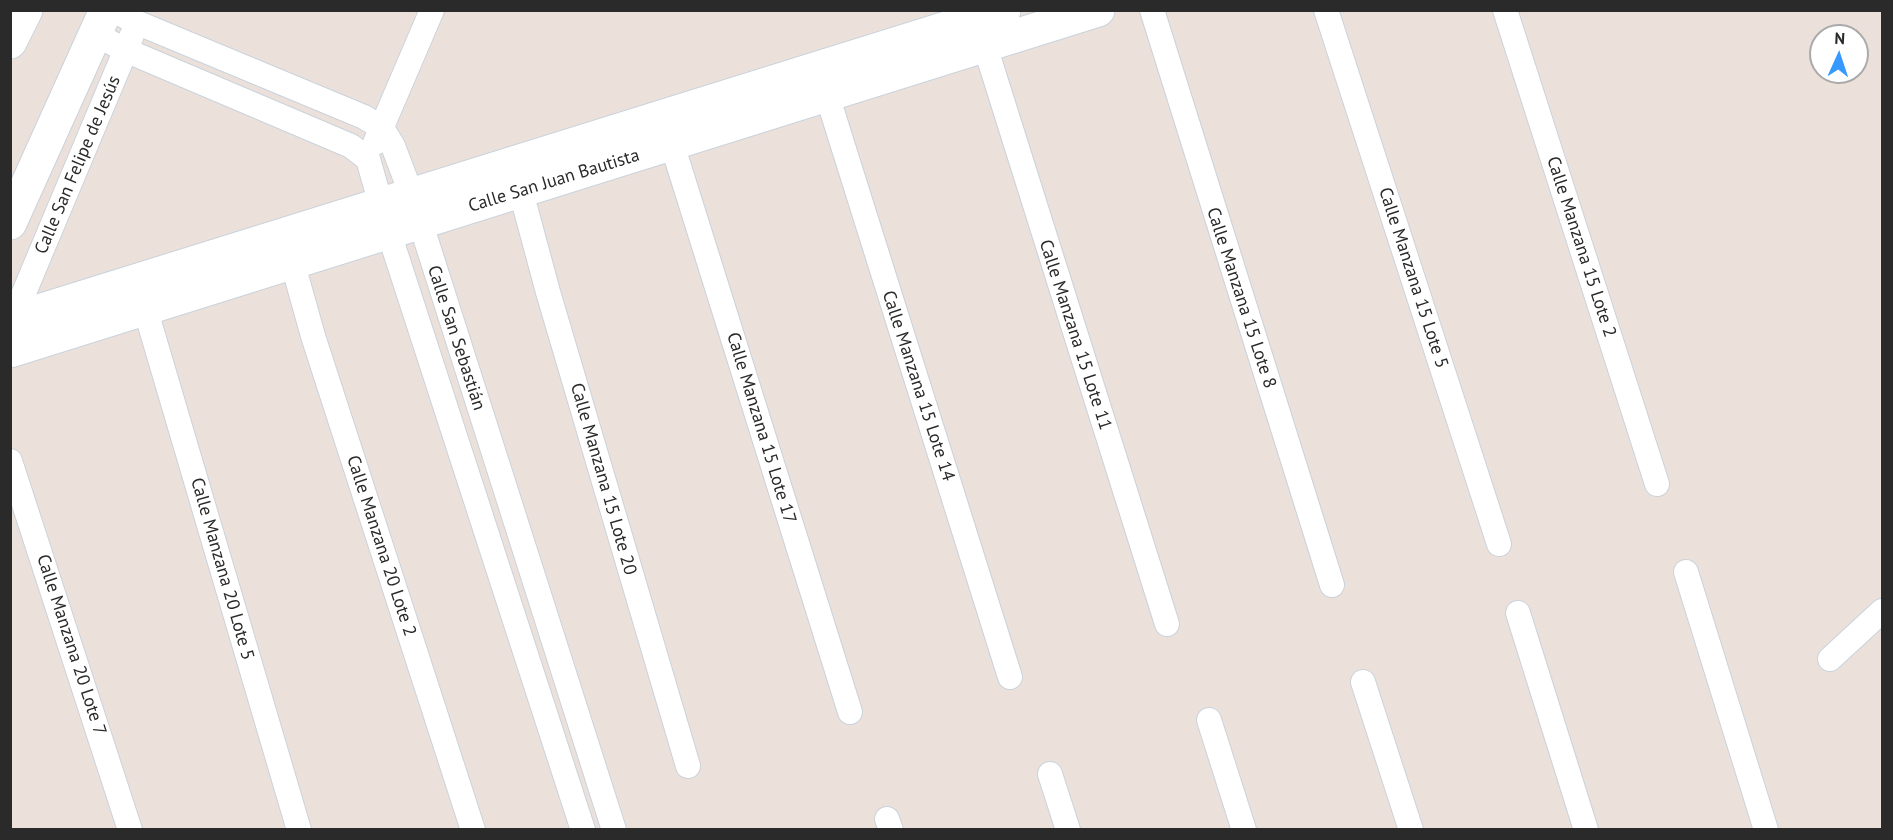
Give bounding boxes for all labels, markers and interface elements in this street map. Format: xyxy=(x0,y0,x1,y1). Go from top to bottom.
north arrow xyxy=(1809,24,1869,84)
text: N xyxy=(1834,28,1846,48)
street label: Calle San Felipe de Jesús xyxy=(31,73,125,257)
street label: Calle San Juan Bautista xyxy=(466,145,642,217)
street label: Calle Manzana 15 Lote 2 xyxy=(1542,154,1620,340)
street label: Calle Manzana 15 Lote 5 xyxy=(1374,185,1452,371)
street label: Calle Manzana 15 Lote 8 xyxy=(1202,205,1280,391)
street label: Calle Manzana 15 Lote 11 xyxy=(1034,237,1116,433)
street label: Calle San Sebastián xyxy=(422,263,490,413)
street label: Calle Manzana 15 Lote 14 xyxy=(877,288,959,484)
street label: Calle Manzana 15 Lote 17 xyxy=(722,330,800,526)
street label: Calle Manzana 15 Lote 20 xyxy=(565,381,641,577)
street label: Calle Manzana 20 Lote 2 xyxy=(342,453,420,639)
street label: Calle Manzana 20 Lote 5 xyxy=(186,475,258,663)
street label: Calle Manzana 20 Lote 7 xyxy=(32,552,110,738)

